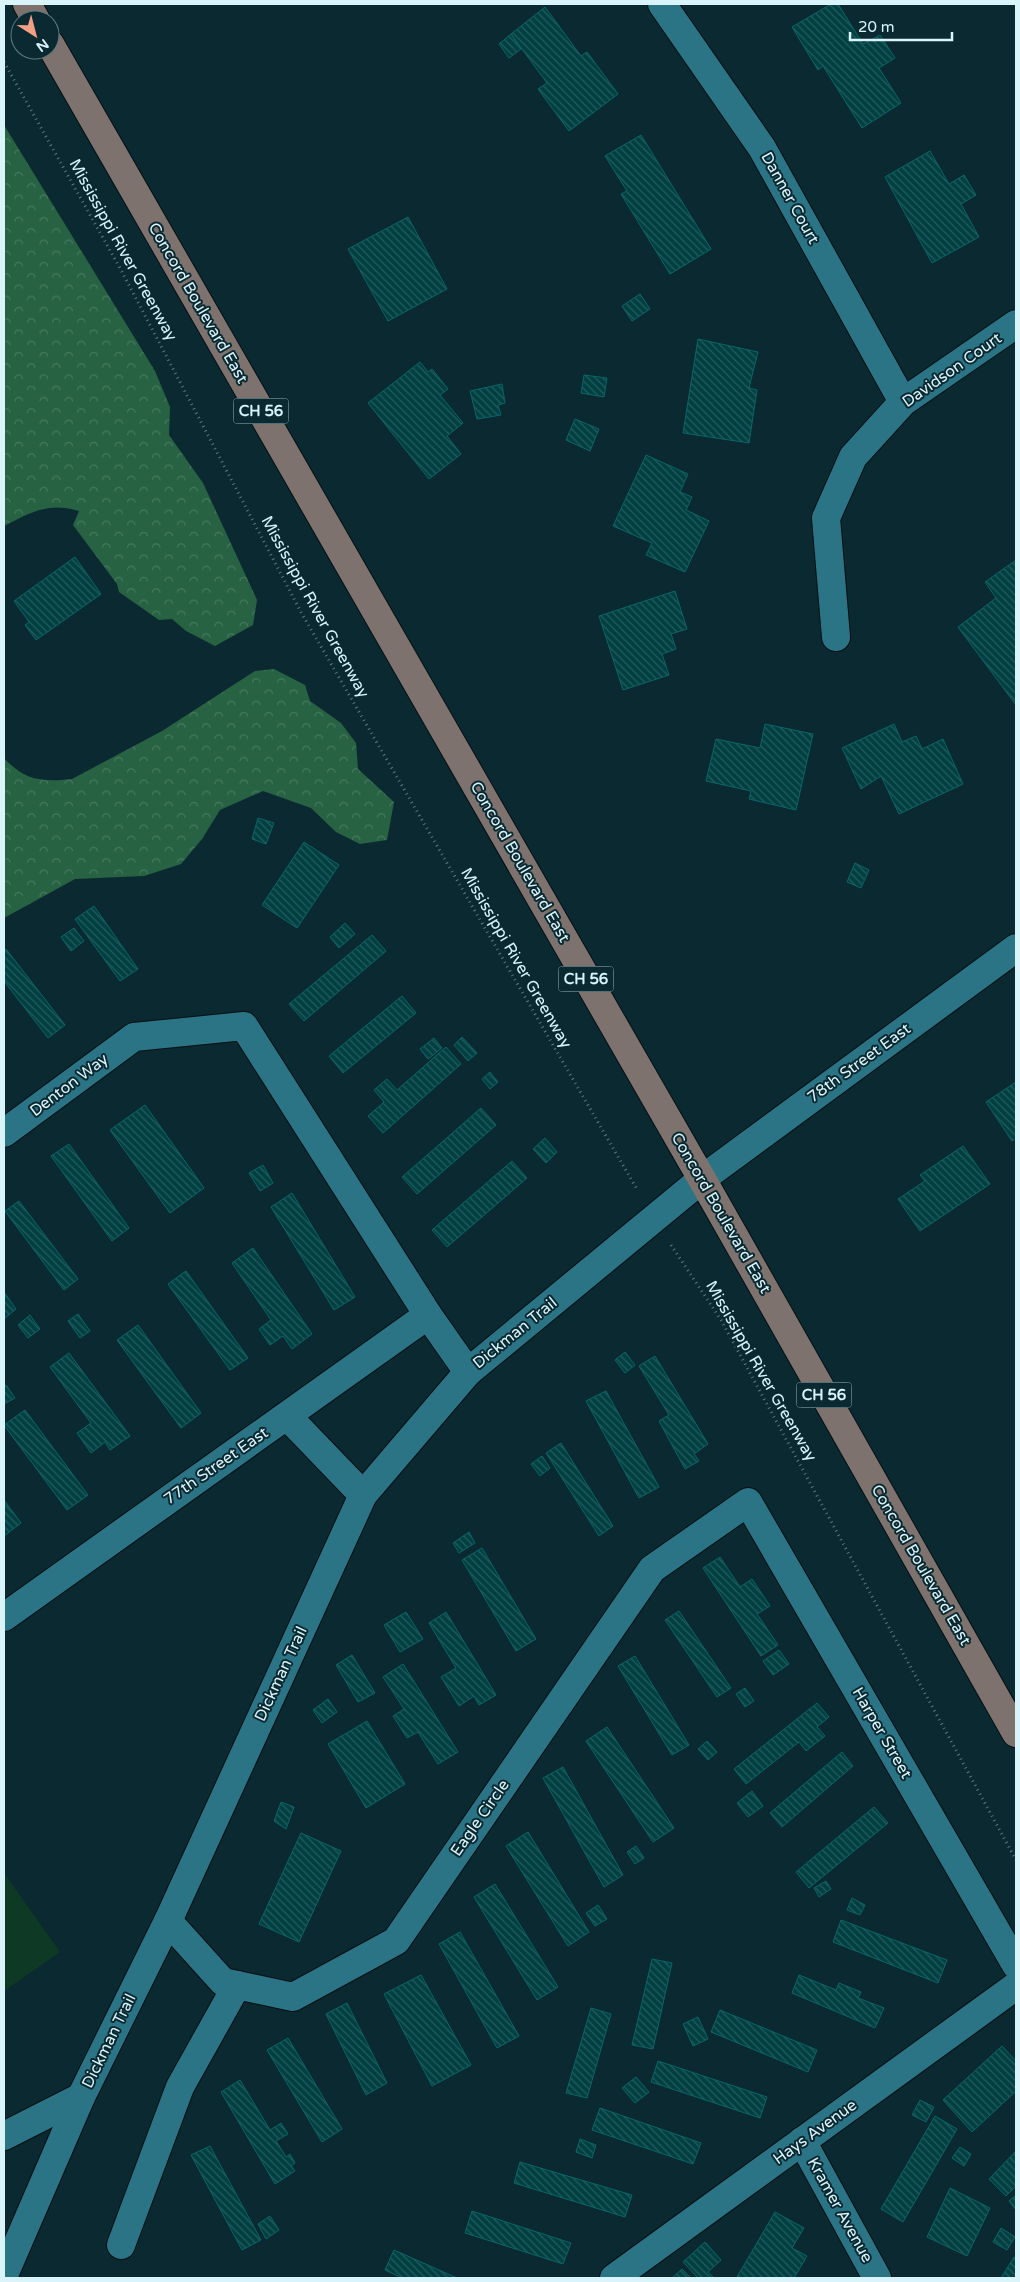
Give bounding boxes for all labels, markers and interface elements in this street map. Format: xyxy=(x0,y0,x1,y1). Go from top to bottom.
north arrow xyxy=(10,10,60,60)
scale bar xyxy=(850,10,952,42)
text: 20 m xyxy=(858,18,895,36)
text: N xyxy=(33,35,52,55)
street label: Danner Court xyxy=(756,148,824,248)
street label: Mississippi River Greenway xyxy=(65,155,182,345)
street label: Concord Boulevard East xyxy=(144,219,252,387)
street label: Davidson Court xyxy=(898,328,1006,412)
road number: CH 56 xyxy=(234,398,288,424)
street label: Mississippi River Greenway xyxy=(257,512,374,702)
street label: Concord Boulevard East xyxy=(466,778,574,946)
street label: Mississippi River Greenway xyxy=(456,864,576,1052)
road number: CH 56 xyxy=(558,966,614,992)
street label: 78th Street East xyxy=(803,1019,915,1107)
street label: Denton Way xyxy=(26,1049,112,1121)
street label: Concord Boulevard East xyxy=(667,1129,775,1297)
street label: Mississippi River Greenway xyxy=(701,1277,821,1465)
street label: Dickman Trail xyxy=(469,1293,561,1373)
road number: CH 56 xyxy=(796,1382,852,1408)
street label: 77th Street East xyxy=(160,1423,272,1509)
street label: Concord Boulevard East xyxy=(867,1481,975,1649)
street label: Dickman Trail xyxy=(250,1623,312,1725)
street label: Harper Street xyxy=(848,1684,916,1782)
street label: Eagle Circle xyxy=(446,1776,514,1860)
street label: Dickman Trail xyxy=(78,1991,140,2091)
street label: Hays Avenue xyxy=(769,2095,861,2169)
street label: Kramer Avenue xyxy=(803,2154,877,2266)

